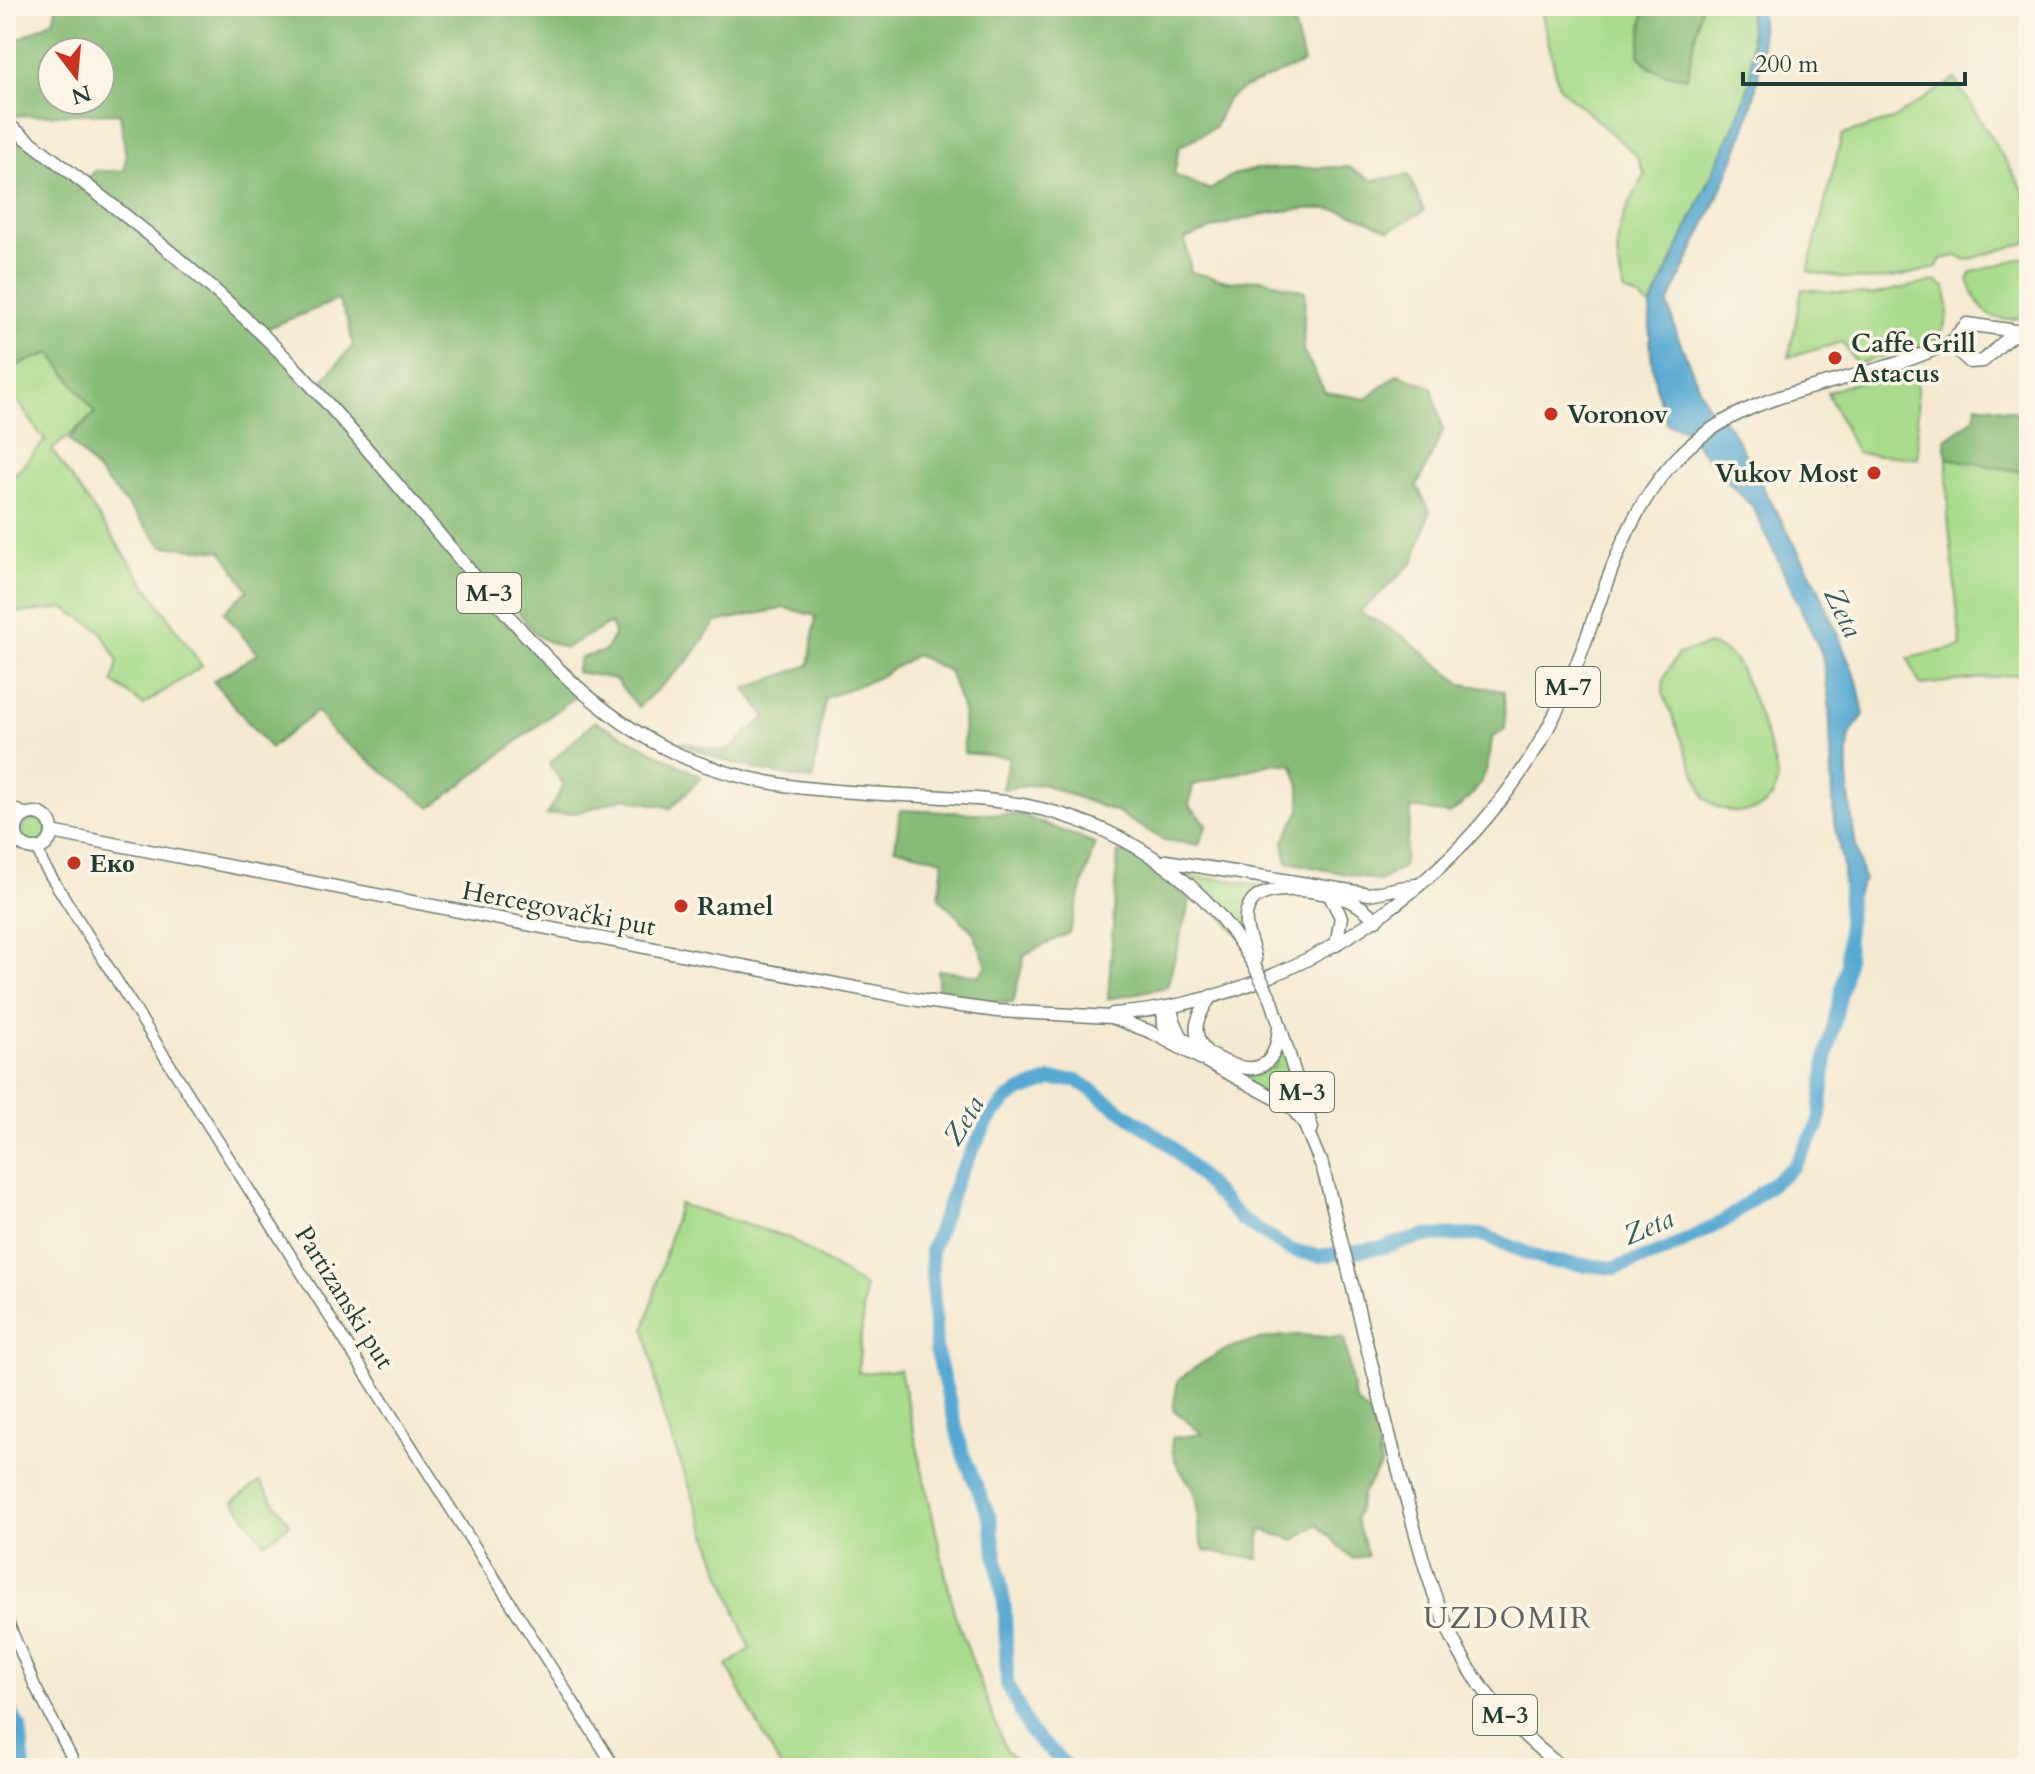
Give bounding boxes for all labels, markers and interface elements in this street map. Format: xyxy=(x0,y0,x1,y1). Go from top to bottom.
north arrow xyxy=(36,36,116,116)
scale bar xyxy=(1743,36,1965,86)
text: 200 m xyxy=(1755,48,1819,81)
text: N xyxy=(68,77,95,111)
place label: Caffe Grill Astacus xyxy=(1851,326,1976,391)
marker: Caffe Grill Astacus xyxy=(1826,349,1844,367)
place label: Voronov xyxy=(1567,397,1669,432)
marker: Voronov xyxy=(1542,405,1560,423)
place label: Vukov Most xyxy=(1715,456,1858,491)
marker: Vukov Most xyxy=(1865,464,1883,482)
road number: M-3 xyxy=(457,573,521,613)
water label: Zeta xyxy=(1815,581,1871,644)
road number: M-7 xyxy=(1536,667,1600,707)
place label: Еко xyxy=(90,846,135,881)
marker: Еко xyxy=(65,854,83,872)
street label: Hercegovački put xyxy=(459,873,658,944)
place label: Ramel xyxy=(697,889,774,924)
marker: Ramel xyxy=(672,897,690,915)
road number: M-3 xyxy=(1270,1072,1334,1112)
water label: Zeta xyxy=(934,1089,993,1152)
water label: Zeta xyxy=(1617,1199,1680,1254)
street label: Partizanski put xyxy=(287,1219,402,1375)
district label: UZDOMIR xyxy=(1423,1598,1593,1639)
road number: M-3 xyxy=(1473,1695,1537,1735)

